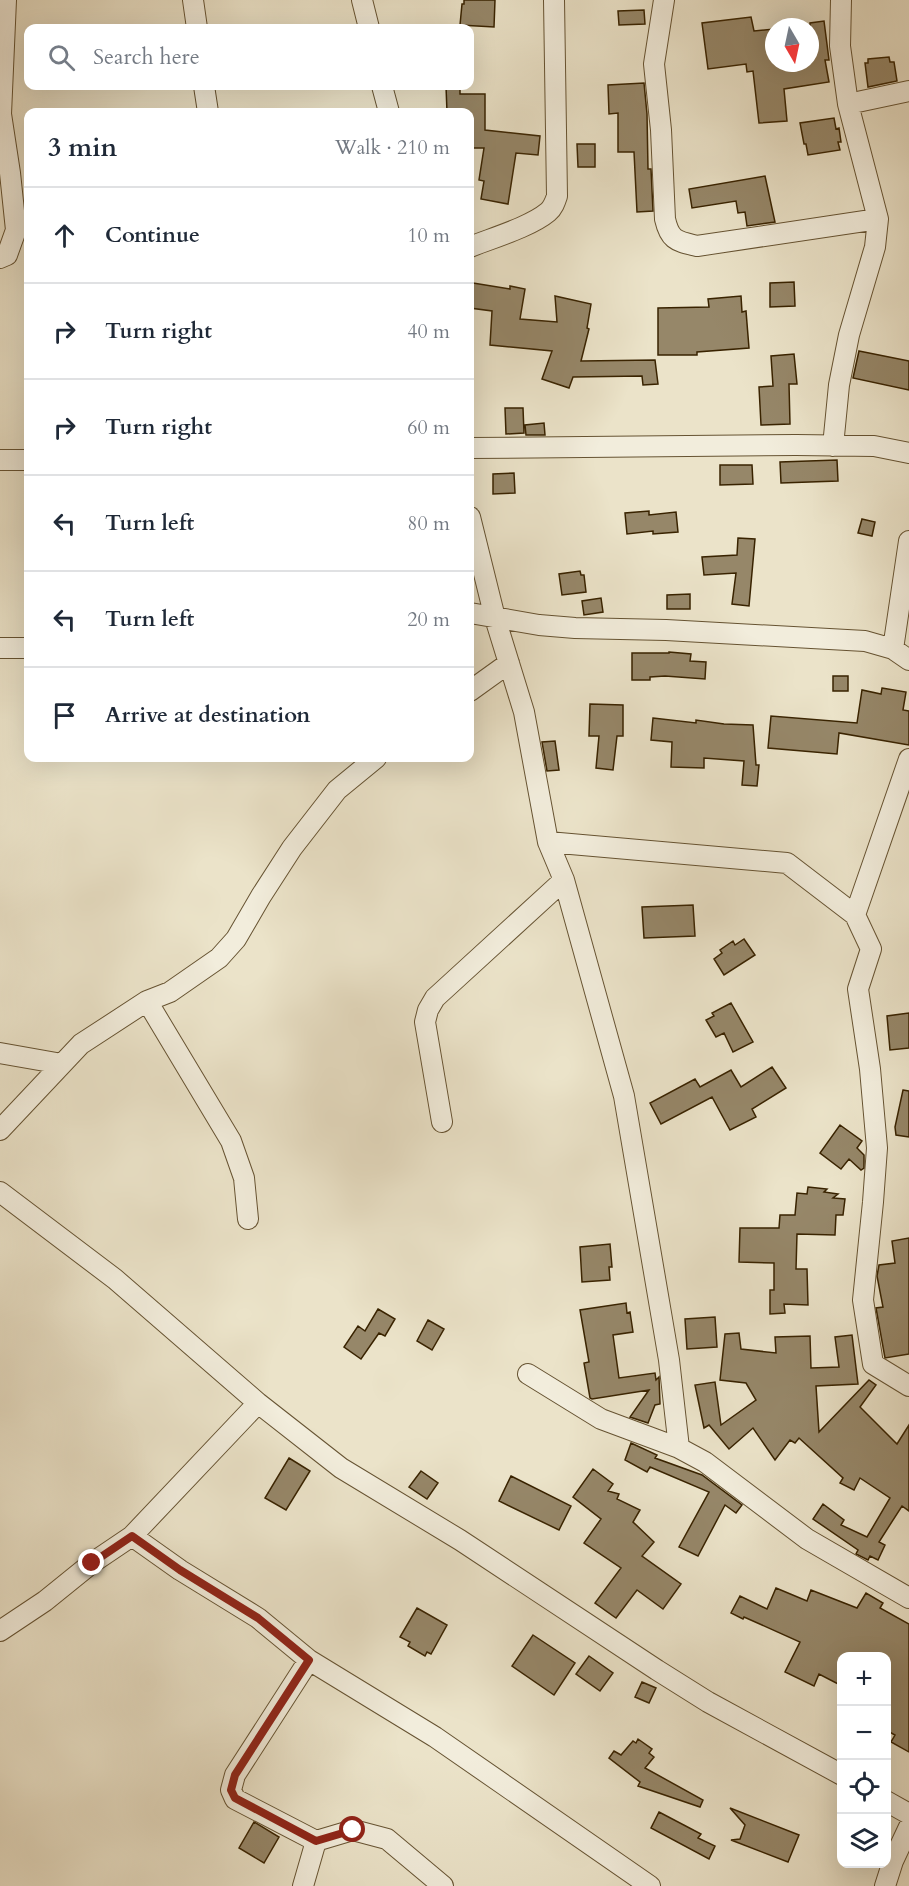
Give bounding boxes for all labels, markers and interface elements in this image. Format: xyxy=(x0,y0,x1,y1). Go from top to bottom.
north arrow xyxy=(765,18,819,72)
search box xyxy=(24,24,474,90)
icon: search xyxy=(45,41,78,74)
text: Search here xyxy=(93,42,200,72)
text: 3 min xyxy=(48,130,117,165)
text: Walk · 210 m xyxy=(335,134,450,161)
icon: ahead xyxy=(48,219,81,252)
text: Continue xyxy=(105,220,200,250)
text: 10 m xyxy=(407,222,450,249)
icon: right xyxy=(48,315,81,348)
text: Turn right xyxy=(105,316,212,346)
text: 40 m xyxy=(407,318,450,345)
icon: right xyxy=(48,411,81,444)
text: Turn right xyxy=(105,412,212,442)
text: 60 m xyxy=(407,414,450,441)
icon: left xyxy=(48,507,81,540)
text: Turn left xyxy=(105,508,194,538)
text: 80 m xyxy=(407,510,450,537)
icon: left xyxy=(48,603,81,636)
text: Turn left xyxy=(105,604,194,634)
text: 20 m xyxy=(407,606,450,633)
icon: arrive xyxy=(48,699,81,732)
text: Arrive at destination xyxy=(105,700,310,730)
route end xyxy=(78,1549,104,1575)
map controls xyxy=(837,1652,891,1868)
button: + xyxy=(837,1652,891,1706)
button: − xyxy=(837,1706,891,1760)
button: locate xyxy=(837,1760,891,1814)
button: layers xyxy=(837,1814,891,1868)
route start xyxy=(339,1816,365,1842)

